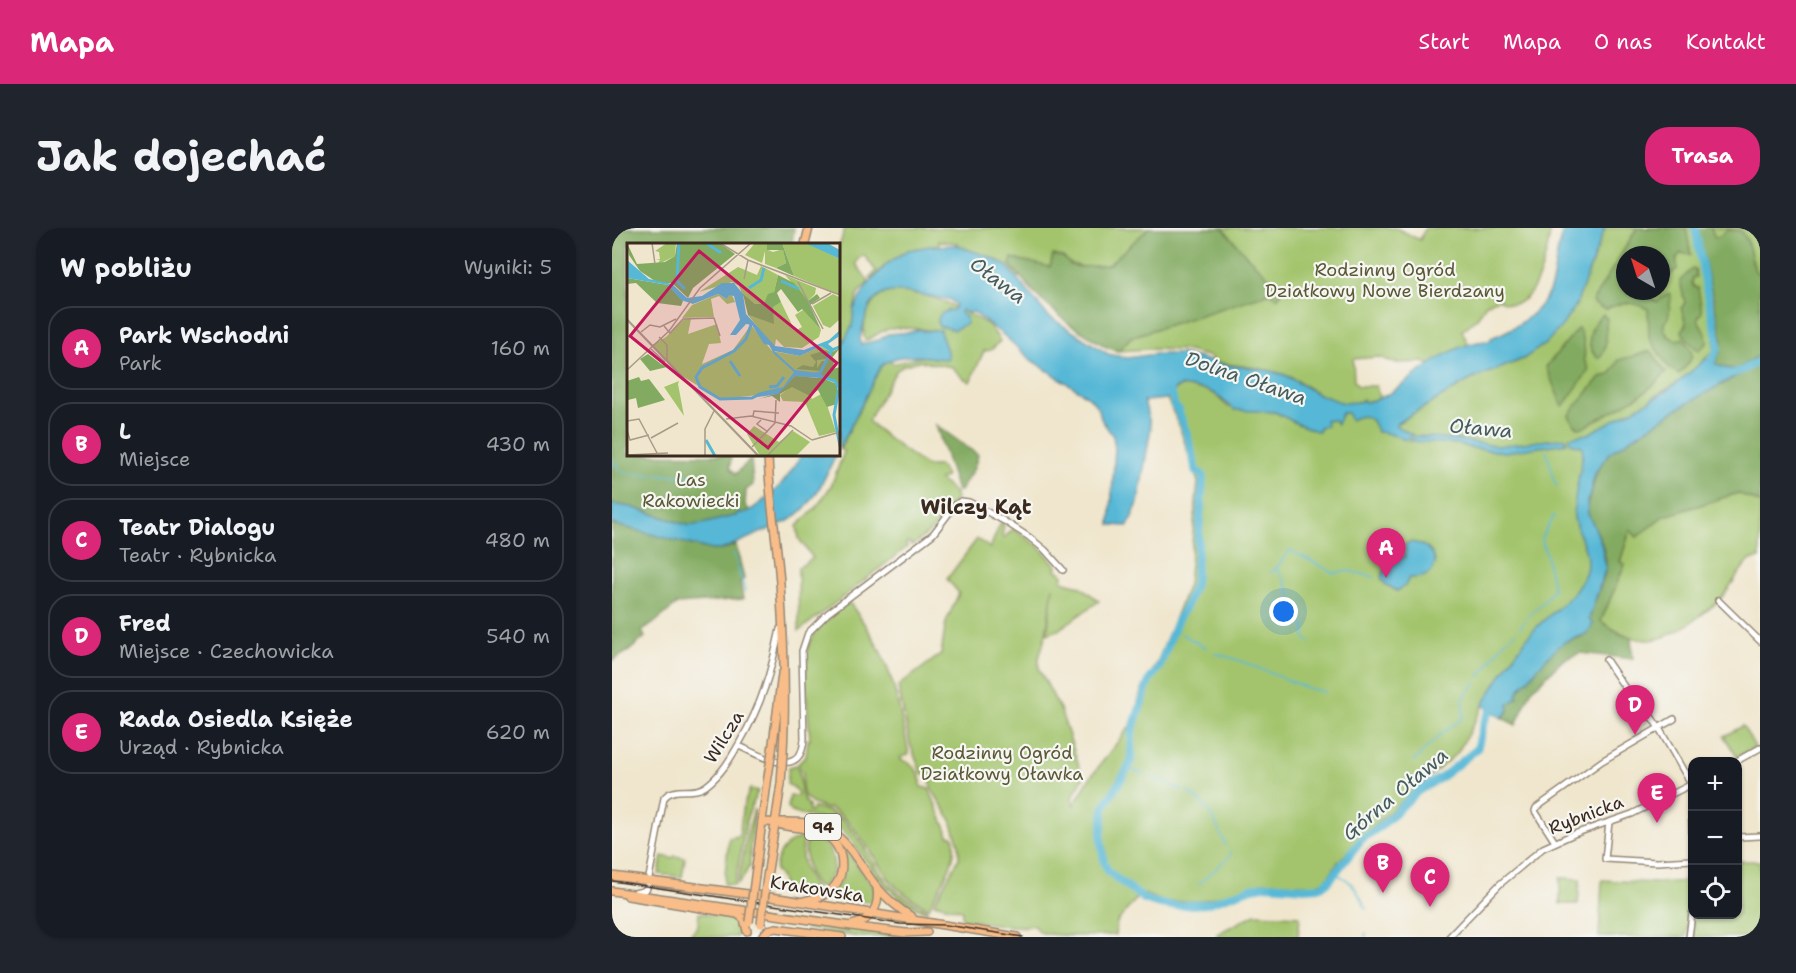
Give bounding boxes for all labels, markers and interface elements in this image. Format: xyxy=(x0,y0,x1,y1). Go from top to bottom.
text: Mapa xyxy=(30,23,114,61)
text: Start xyxy=(1419,28,1470,56)
text: Mapa xyxy=(1503,28,1561,56)
text: O nas xyxy=(1594,28,1653,56)
text: Kontakt xyxy=(1686,28,1766,56)
button: Trasa xyxy=(1645,127,1760,185)
text: Jak dojechać xyxy=(36,128,326,184)
inset map xyxy=(627,243,840,456)
north arrow xyxy=(1616,246,1670,300)
text: W pobliżu xyxy=(60,250,192,285)
water label: Oława xyxy=(965,251,1031,309)
text: Wyniki: 5 xyxy=(464,254,552,280)
park label: Rodzinny Ogród Działkowy Nowe Bierdzany xyxy=(1265,258,1505,303)
text: Park Wschodni xyxy=(119,321,289,350)
text: A xyxy=(74,335,89,361)
text: 160 m xyxy=(491,335,550,361)
water label: Dolna Oława xyxy=(1182,345,1310,411)
text: Park xyxy=(119,350,162,376)
water label: Oława xyxy=(1448,412,1514,444)
text: L xyxy=(119,417,131,446)
text: B xyxy=(75,431,88,457)
text: 430 m xyxy=(486,431,550,457)
text: Miejsce xyxy=(119,446,190,472)
park label: Las Rakowiecki xyxy=(642,468,740,513)
district label: Wilczy Kąt xyxy=(921,494,1032,520)
text: Teatr Dialogu xyxy=(119,513,275,542)
text: C xyxy=(75,527,88,553)
text: 480 m xyxy=(485,527,550,553)
pin: A xyxy=(1366,528,1406,578)
text: Teatr · Rybnicka xyxy=(119,542,276,568)
your location xyxy=(1269,597,1298,626)
text: Fred xyxy=(119,609,171,638)
text: D xyxy=(74,623,89,649)
text: 540 m xyxy=(486,623,550,649)
text: Miejsce · Czechowicka xyxy=(119,638,334,664)
pin: D xyxy=(1616,686,1654,735)
text: Rada Osiedla Księże xyxy=(119,705,353,734)
street label: Wilcza xyxy=(698,706,750,768)
text: E xyxy=(75,719,88,745)
text: 620 m xyxy=(486,719,550,745)
text: Urząd · Rybnicka xyxy=(119,734,284,760)
park label: Rodzinny Ogród Działkowy Oławka xyxy=(920,741,1084,786)
water label: Górna Oława xyxy=(1337,742,1453,846)
map controls xyxy=(1688,757,1742,919)
button: + xyxy=(1688,757,1742,811)
pin: E xyxy=(1638,774,1676,823)
street label: Rybnicka xyxy=(1545,790,1627,840)
button: − xyxy=(1688,811,1742,865)
road number: 94 xyxy=(805,814,841,840)
pin: B xyxy=(1364,844,1402,893)
pin: C xyxy=(1410,858,1450,907)
button: locate xyxy=(1688,865,1742,919)
street label: Krakowska xyxy=(768,870,866,908)

